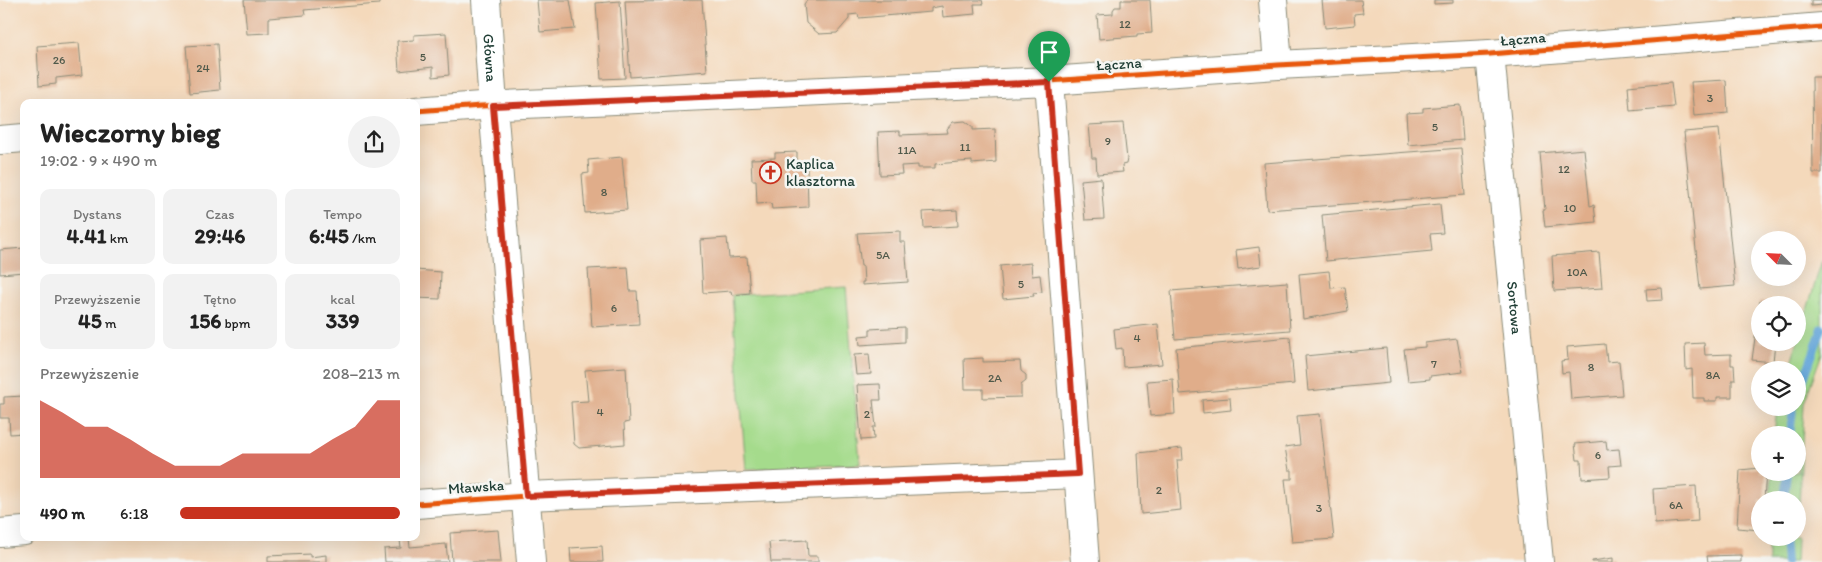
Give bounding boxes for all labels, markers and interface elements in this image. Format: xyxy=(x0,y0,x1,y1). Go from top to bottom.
house number: 12 xyxy=(1119,17,1132,31)
street label: Łączna xyxy=(1499,28,1547,50)
pin xyxy=(1028,31,1070,82)
street label: Główna xyxy=(479,33,500,83)
icon: arrive xyxy=(1035,38,1063,66)
house number: 5 xyxy=(420,50,426,64)
house number: 26 xyxy=(53,53,65,67)
street label: Łączna xyxy=(1096,53,1143,75)
house number: 24 xyxy=(196,61,210,75)
house number: 3 xyxy=(1707,91,1714,105)
text: Wieczorny bieg xyxy=(40,115,220,149)
button: share xyxy=(348,116,400,168)
house number: 5 xyxy=(1432,120,1438,134)
house number: 9 xyxy=(1105,134,1111,148)
house number: 11 xyxy=(959,140,971,154)
house number: 11A xyxy=(898,143,917,157)
text: 19:02 · 9 × 490 m xyxy=(40,151,157,170)
place label: Kaplica klasztorna xyxy=(786,155,855,190)
church icon: Kaplica klasztorna xyxy=(758,161,782,185)
house number: 12 xyxy=(1558,162,1571,176)
house number: 8 xyxy=(601,185,608,199)
house number: 10 xyxy=(1564,201,1576,215)
text: Dystans xyxy=(73,206,122,223)
text: Czas xyxy=(205,206,235,223)
text: Tempo xyxy=(323,206,362,223)
text: 4.41 xyxy=(66,223,107,248)
text: 29:46 xyxy=(195,223,245,248)
text: 6:45 xyxy=(309,223,349,248)
text: km xyxy=(107,230,128,247)
text: /km xyxy=(349,230,376,247)
north arrow xyxy=(1751,231,1806,286)
map controls xyxy=(1751,231,1806,546)
house number: 5A xyxy=(876,248,890,262)
house number: 10A xyxy=(1567,265,1588,279)
house number: 5 xyxy=(1018,277,1024,291)
street label: Sortowa xyxy=(1503,280,1526,335)
text: Przewyższenie xyxy=(54,291,141,308)
text: Tętno xyxy=(203,291,237,308)
text: kcal xyxy=(330,291,355,308)
button: locate xyxy=(1751,296,1806,351)
house number: 6 xyxy=(611,301,617,315)
text: 45 xyxy=(78,308,102,333)
text: 156 xyxy=(189,308,221,333)
text: 339 xyxy=(326,308,360,333)
text: m xyxy=(102,315,117,332)
text: bpm xyxy=(221,315,251,332)
house number: 4 xyxy=(1133,331,1141,345)
house number: 7 xyxy=(1431,357,1437,371)
house number: 8 xyxy=(1588,360,1595,374)
button: layers xyxy=(1751,361,1806,416)
text: Przewyższenie xyxy=(40,364,139,383)
text: 208–213 m xyxy=(322,364,400,383)
house number: 8A xyxy=(1706,368,1720,382)
house number: 2A xyxy=(988,371,1002,385)
house number: 4 xyxy=(596,405,604,419)
house number: 2 xyxy=(864,407,871,421)
button: + xyxy=(1751,426,1806,481)
house number: 6 xyxy=(1595,448,1601,462)
street label: Mławska xyxy=(447,476,505,498)
house number: 2 xyxy=(1156,483,1163,497)
button: − xyxy=(1751,491,1806,546)
house number: 6A xyxy=(1669,498,1683,512)
house number: 3 xyxy=(1316,501,1323,515)
text: 490 m xyxy=(40,504,85,523)
text: 6:18 xyxy=(120,504,149,523)

